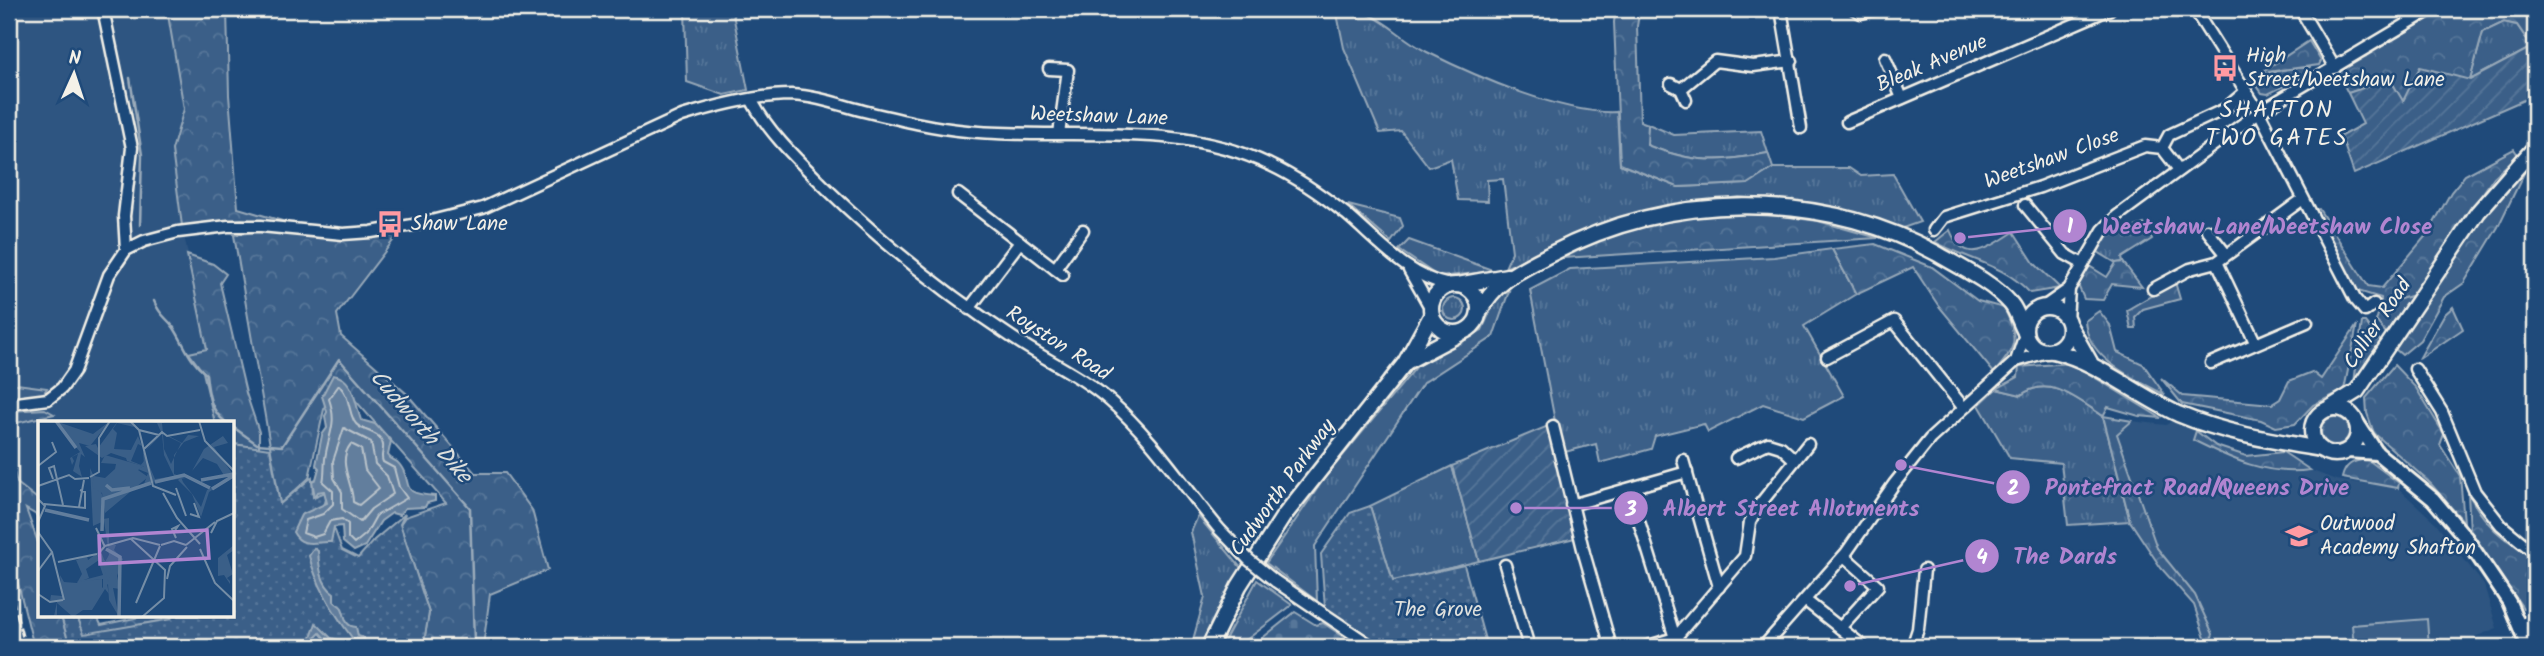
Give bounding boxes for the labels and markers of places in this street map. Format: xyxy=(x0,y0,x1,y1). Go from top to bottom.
place label: High Street/Weetshaw Lane xyxy=(2246,40,2445,97)
bus stop icon: High Street/Weetshaw Lane xyxy=(2210,53,2240,83)
callout: Weetshaw Lane/Weetshaw Close xyxy=(2053,204,2446,248)
place label: Shaw Lane xyxy=(411,208,508,241)
bus stop icon: Shaw Lane xyxy=(375,209,405,239)
callout: Pontefract Road/Queens Drive xyxy=(1996,465,2364,509)
callout: Albert Street Allotments xyxy=(1613,486,1933,530)
place label: Outwood Academy Shafton xyxy=(2320,508,2476,565)
school or university icon: Outwood Academy Shafton xyxy=(2284,521,2314,551)
callout: The Dards xyxy=(1964,534,2131,578)

